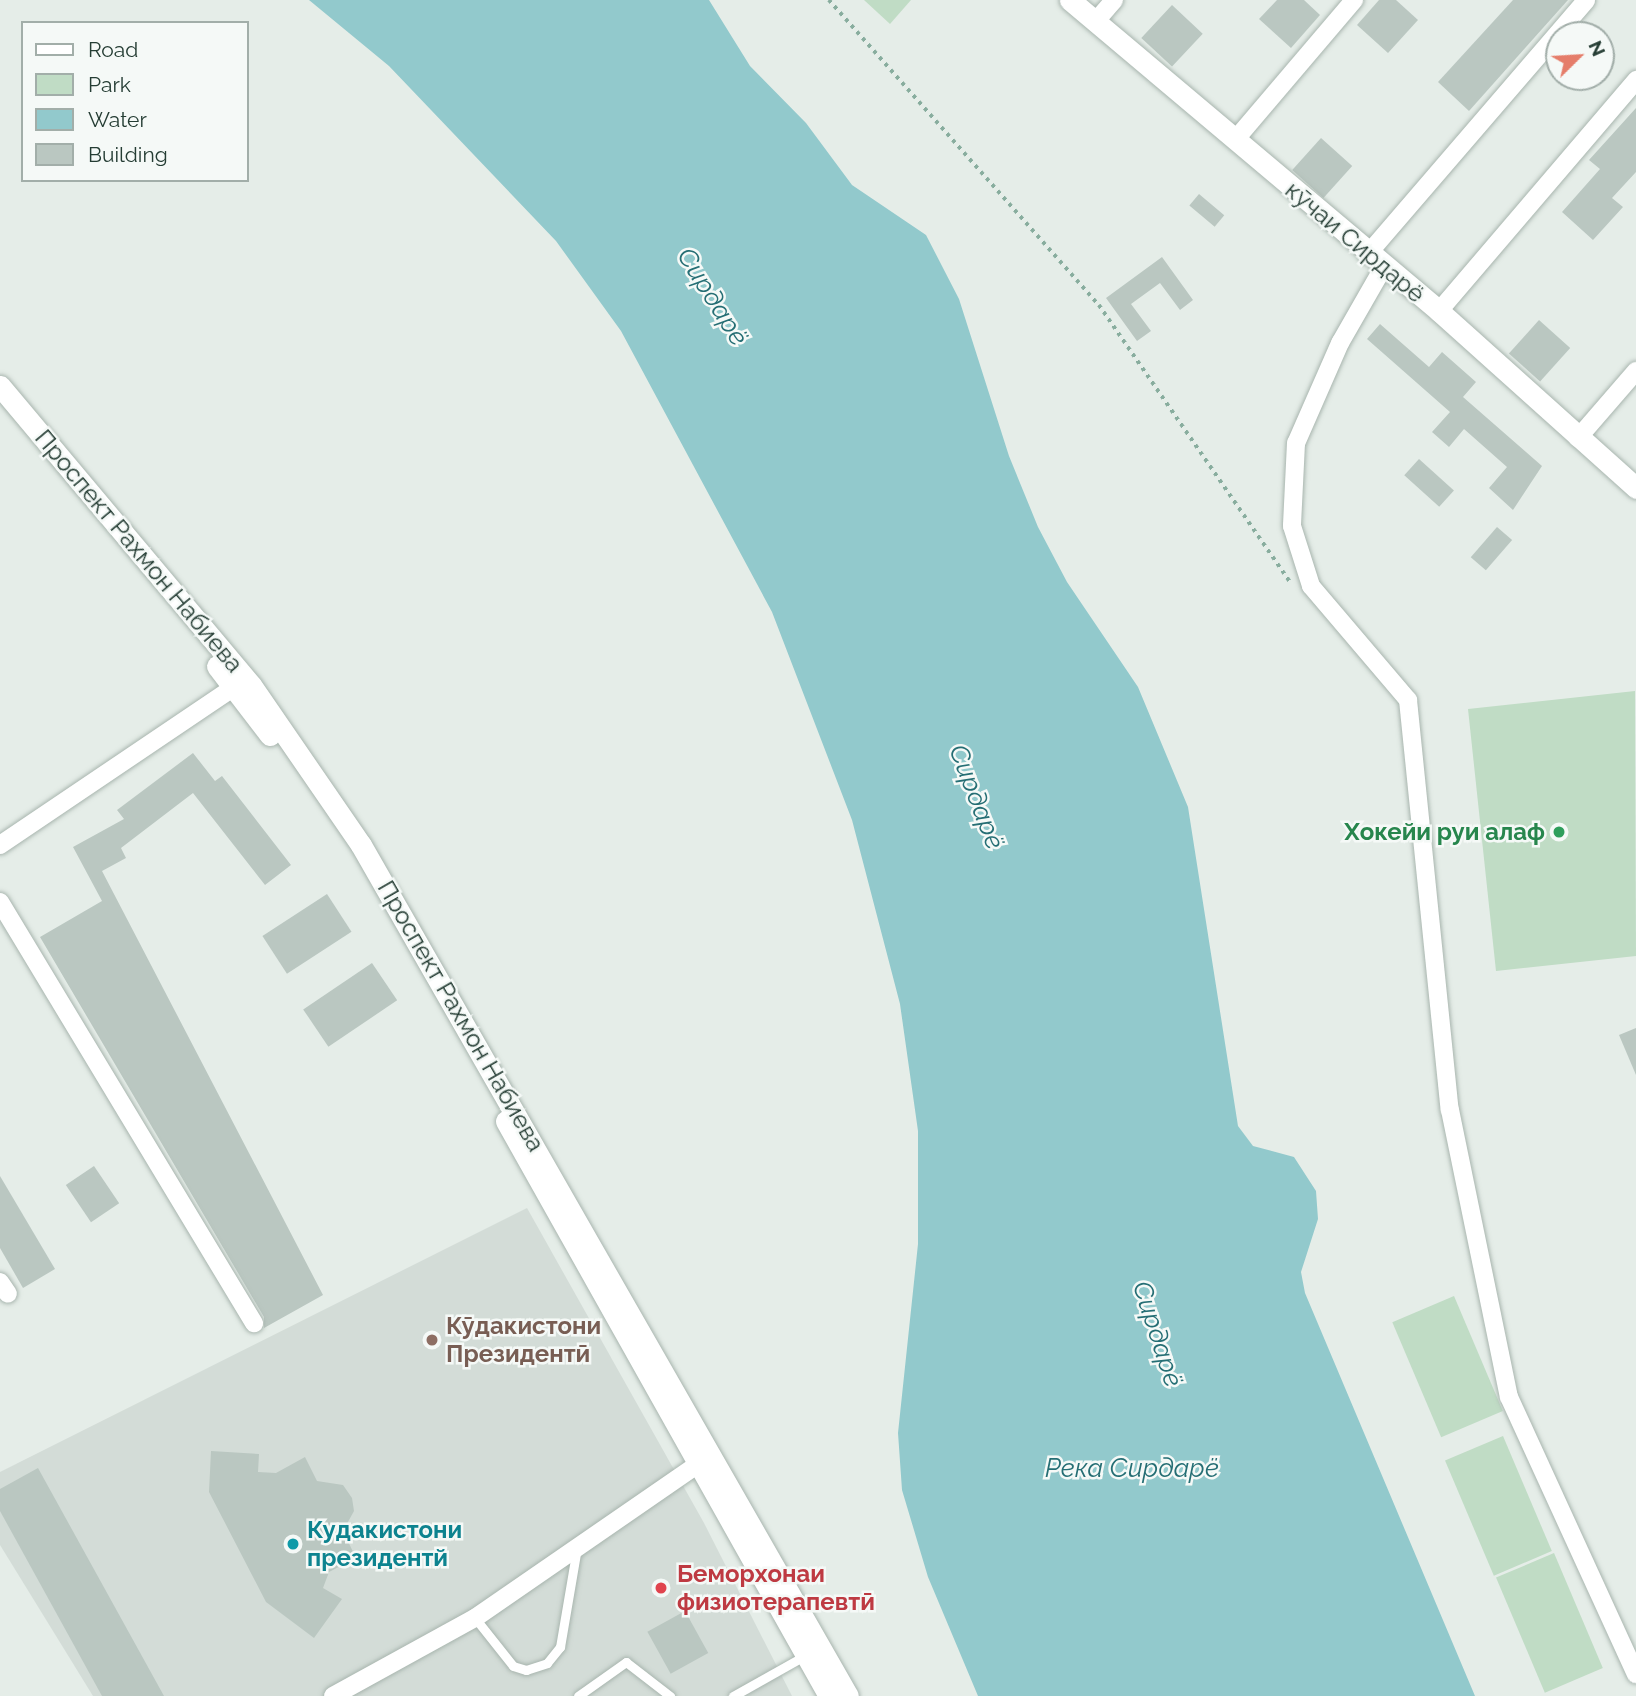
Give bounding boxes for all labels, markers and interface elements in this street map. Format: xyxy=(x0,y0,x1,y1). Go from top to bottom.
legend xyxy=(21,21,248,182)
north arrow xyxy=(1545,21,1615,91)
text: Road xyxy=(88,37,138,62)
text: N xyxy=(1584,37,1610,59)
text: Park xyxy=(88,72,131,97)
text: Water xyxy=(88,107,147,132)
text: Building xyxy=(88,142,168,167)
street label: кӯчаи Сирдарё xyxy=(1280,175,1430,309)
water label: Сирдарё xyxy=(670,242,754,352)
street label: Проспект Рахмон Набиева xyxy=(29,424,249,678)
water label: Сирдарё xyxy=(942,740,1010,854)
place label: Хокейи руи алаф xyxy=(1344,818,1545,846)
marker: Хокейи руи алаф xyxy=(1551,824,1567,840)
street label: Проспект Рахмон Набиева xyxy=(372,875,550,1157)
water label: Сирдарё xyxy=(1125,1277,1189,1391)
place label: Кӯдакистони Президентӣ xyxy=(446,1312,601,1368)
marker: Кӯдакистони Президентӣ xyxy=(424,1332,440,1348)
water label: Река Сирдарё xyxy=(1045,1453,1219,1485)
place label: Кудакистони президентй xyxy=(307,1516,462,1572)
marker: Кудакистони президентй xyxy=(285,1536,301,1552)
place label: Беморхонаи физиотерапевтӣ xyxy=(677,1560,875,1616)
marker: Беморхонаи физиотерапевтӣ xyxy=(651,1578,671,1598)

